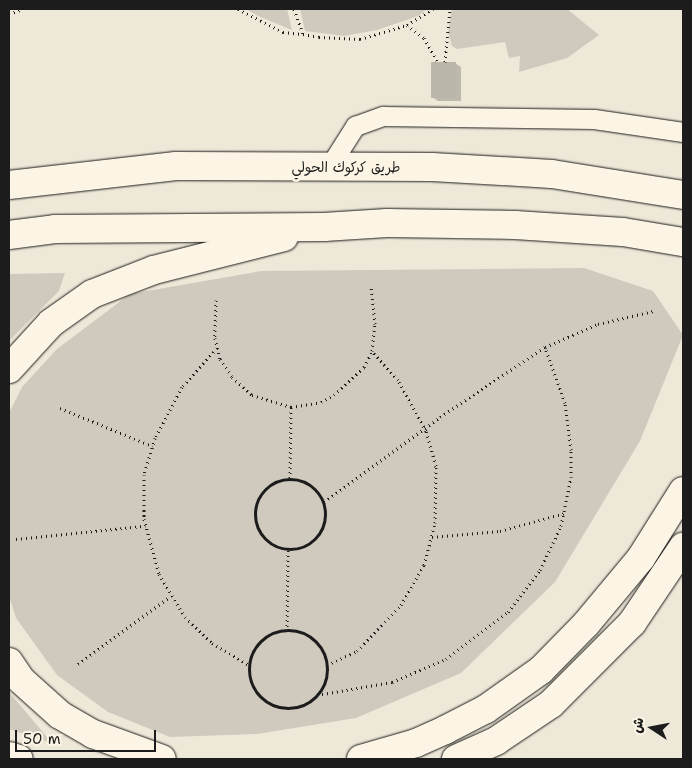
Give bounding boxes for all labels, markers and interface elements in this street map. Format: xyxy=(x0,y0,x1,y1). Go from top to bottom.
street label: طريق كركوك الحولي xyxy=(292,159,400,175)
north arrow xyxy=(627,703,677,753)
text: ش xyxy=(627,716,648,734)
scale bar xyxy=(18,720,159,752)
text: 50 m xyxy=(23,729,61,749)

